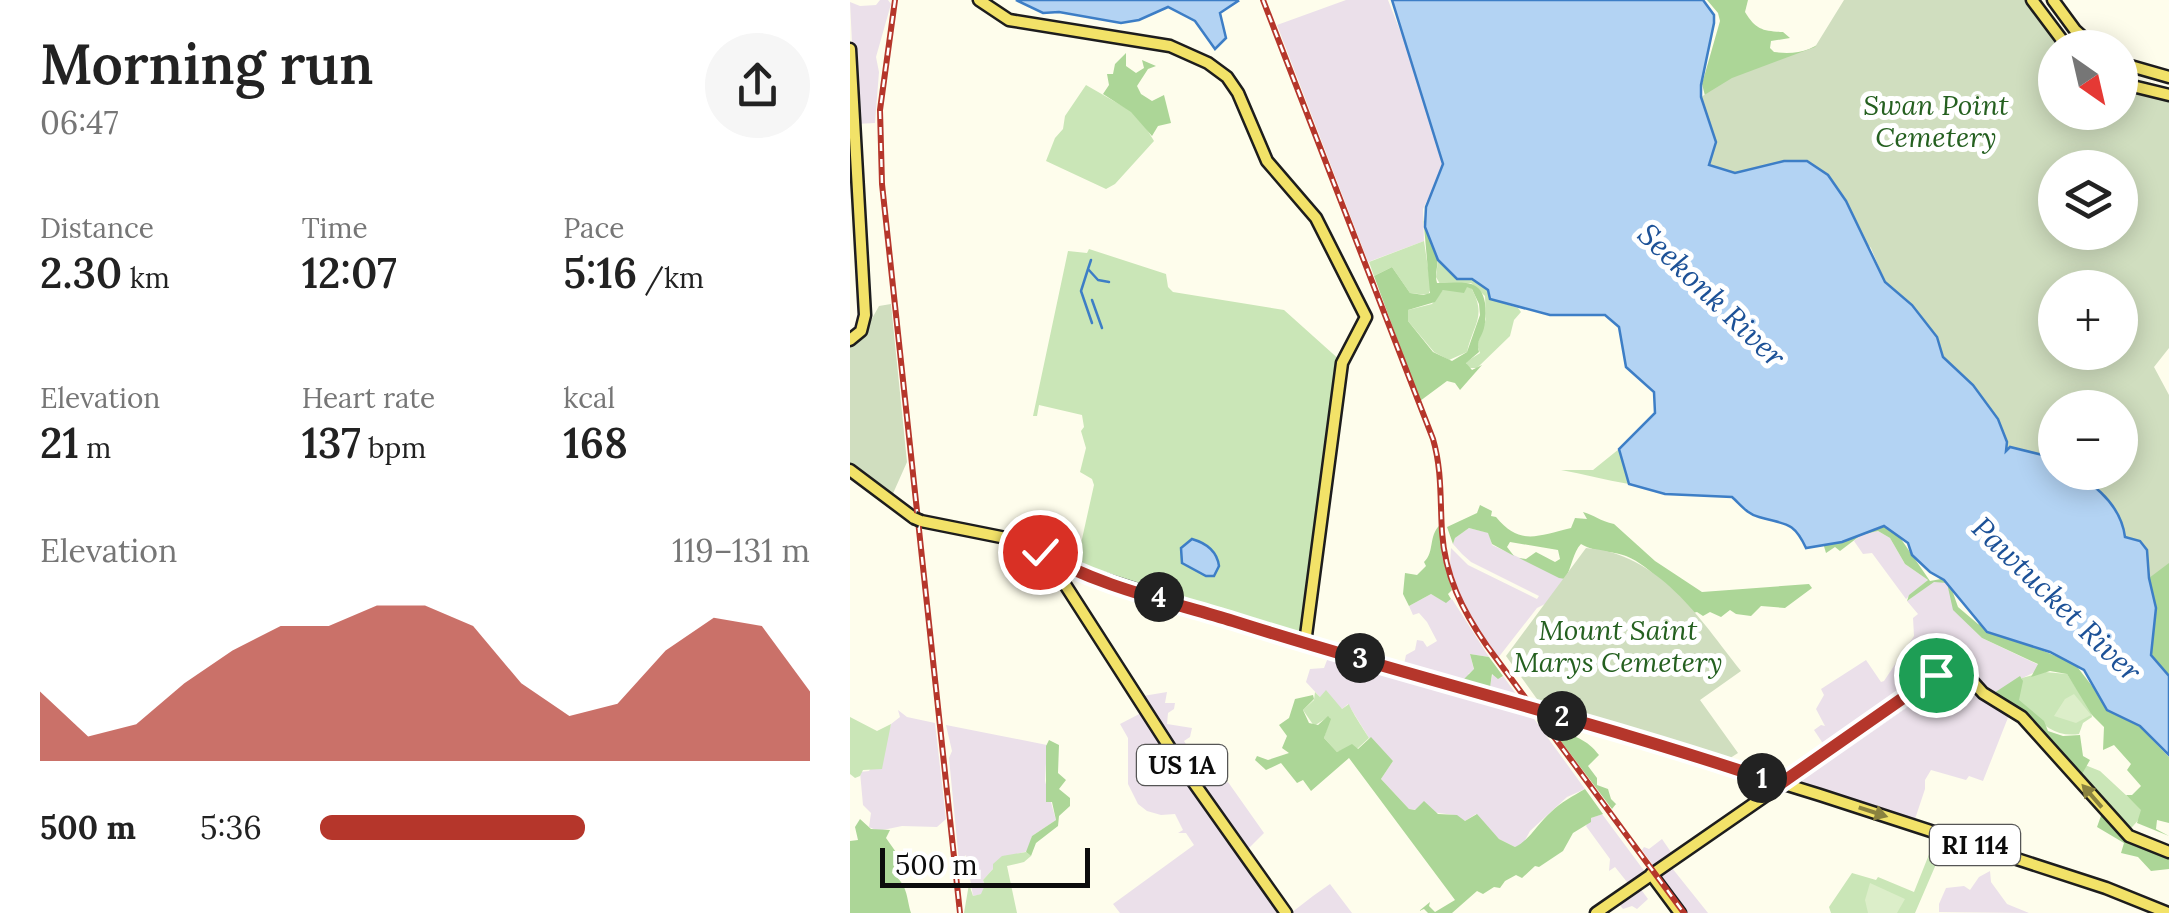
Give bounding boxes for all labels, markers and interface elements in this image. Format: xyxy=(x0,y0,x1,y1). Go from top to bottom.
text: Morning run xyxy=(40,29,373,99)
north arrow xyxy=(2038,30,2138,130)
map controls xyxy=(2038,30,2138,490)
button: share xyxy=(705,33,810,138)
park label: Swan Point Cemetery xyxy=(1863,87,2010,155)
text: 06:47 xyxy=(40,102,118,143)
button: layers xyxy=(2038,150,2138,250)
text: Distance xyxy=(40,210,154,246)
text: Time xyxy=(302,210,368,246)
text: Pace xyxy=(563,210,624,246)
water label: Seekonk River xyxy=(1630,215,1794,375)
text: 2.30 xyxy=(40,246,122,300)
text: 12:07 xyxy=(302,246,397,300)
text: 5:16 xyxy=(563,246,637,300)
text: km xyxy=(122,260,170,296)
text: /km xyxy=(637,260,704,296)
button: + xyxy=(2038,270,2138,370)
text: Elevation xyxy=(40,380,160,416)
text: Heart rate xyxy=(302,380,435,416)
text: kcal xyxy=(563,380,615,416)
button: − xyxy=(2038,390,2138,490)
text: 21 xyxy=(40,416,79,470)
text: 137 xyxy=(302,416,361,470)
text: 168 xyxy=(563,416,628,470)
text: m xyxy=(79,430,111,466)
text: bpm xyxy=(361,430,426,466)
water label: Pawtucket River xyxy=(1964,508,2150,690)
pin xyxy=(998,510,1083,595)
icon: check xyxy=(1013,525,1068,580)
text: Elevation xyxy=(40,530,177,571)
text: 119–131 m xyxy=(672,530,810,571)
pin: 4 xyxy=(1134,572,1184,622)
text: 4 xyxy=(1151,579,1167,615)
park label: Mount Saint Marys Cemetery xyxy=(1513,612,1723,680)
pin: 3 xyxy=(1335,633,1385,683)
pin xyxy=(1894,633,1979,718)
text: 3 xyxy=(1352,640,1368,676)
icon: arrive xyxy=(1909,648,1964,703)
pin: 2 xyxy=(1537,691,1587,741)
text: 2 xyxy=(1555,698,1569,734)
road number: US 1A xyxy=(1137,745,1227,785)
pin: 1 xyxy=(1737,753,1787,803)
text: 1 xyxy=(1756,760,1768,796)
one-way arrow xyxy=(2082,784,2104,809)
one-way arrow xyxy=(1858,806,1888,821)
text: 500 m xyxy=(40,807,136,848)
text: 5:36 xyxy=(200,807,262,848)
road number: RI 114 xyxy=(1930,825,2020,865)
scale bar xyxy=(880,843,1090,888)
text: 500 m xyxy=(895,847,977,883)

